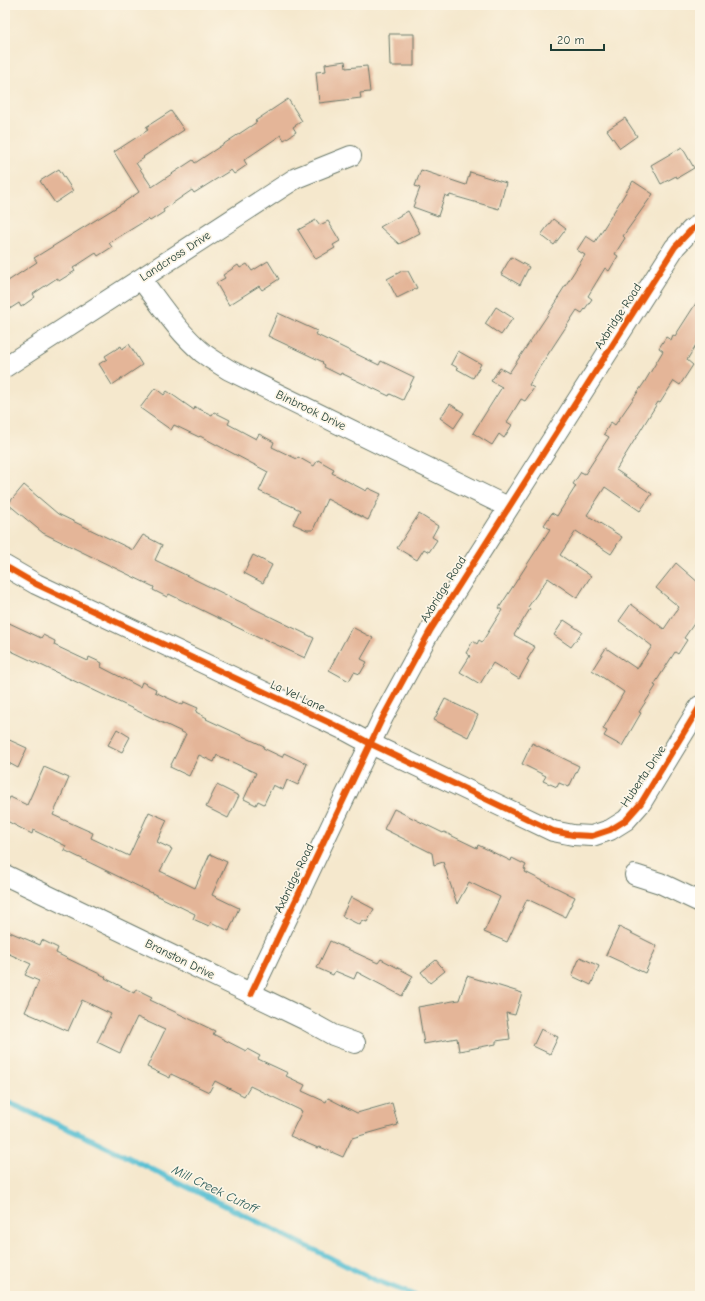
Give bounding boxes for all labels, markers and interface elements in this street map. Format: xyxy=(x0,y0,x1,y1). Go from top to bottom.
scale bar xyxy=(551,26,604,52)
text: 20 m xyxy=(557,33,585,47)
street label: Landcross Drive xyxy=(137,228,213,284)
street label: Axbridge Road xyxy=(592,281,644,351)
street label: Binbrook Drive xyxy=(274,387,348,433)
street label: Axbridge Road xyxy=(417,553,469,625)
street label: La Vel Lane xyxy=(268,677,328,715)
street label: Huberta Drive xyxy=(617,743,669,809)
street label: Axbridge Road xyxy=(271,841,317,915)
street label: Branston Drive xyxy=(143,936,217,982)
water label: Mill Creek Cutoff xyxy=(169,1161,262,1217)

